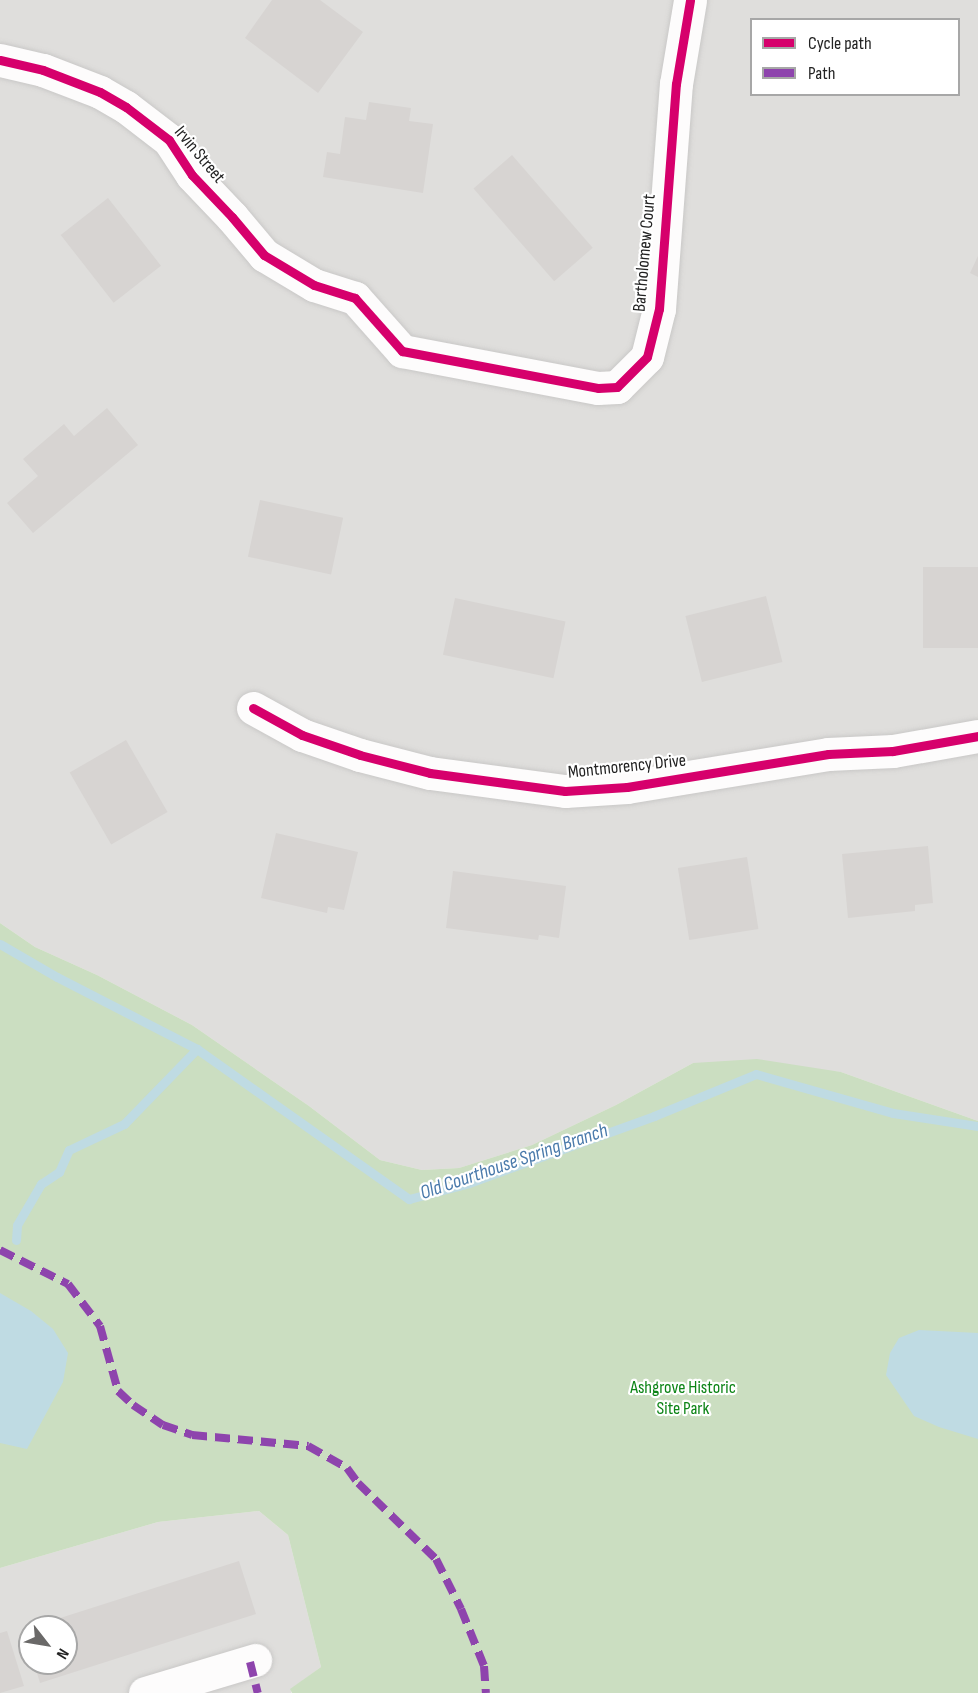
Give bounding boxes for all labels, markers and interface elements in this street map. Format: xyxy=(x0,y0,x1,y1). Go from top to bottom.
legend xyxy=(750,18,960,96)
text: Cycle path xyxy=(808,33,872,54)
text: Path xyxy=(808,63,836,84)
street label: Irvin Street xyxy=(169,122,229,188)
street label: Bartholomew Court xyxy=(629,193,661,313)
street label: Montmorency Drive xyxy=(567,750,687,784)
water label: Old Courthouse Spring Branch xyxy=(417,1119,611,1205)
park label: Ashgrove Historic Site Park xyxy=(630,1378,736,1420)
north arrow xyxy=(18,1615,78,1675)
text: N xyxy=(52,1645,72,1662)

